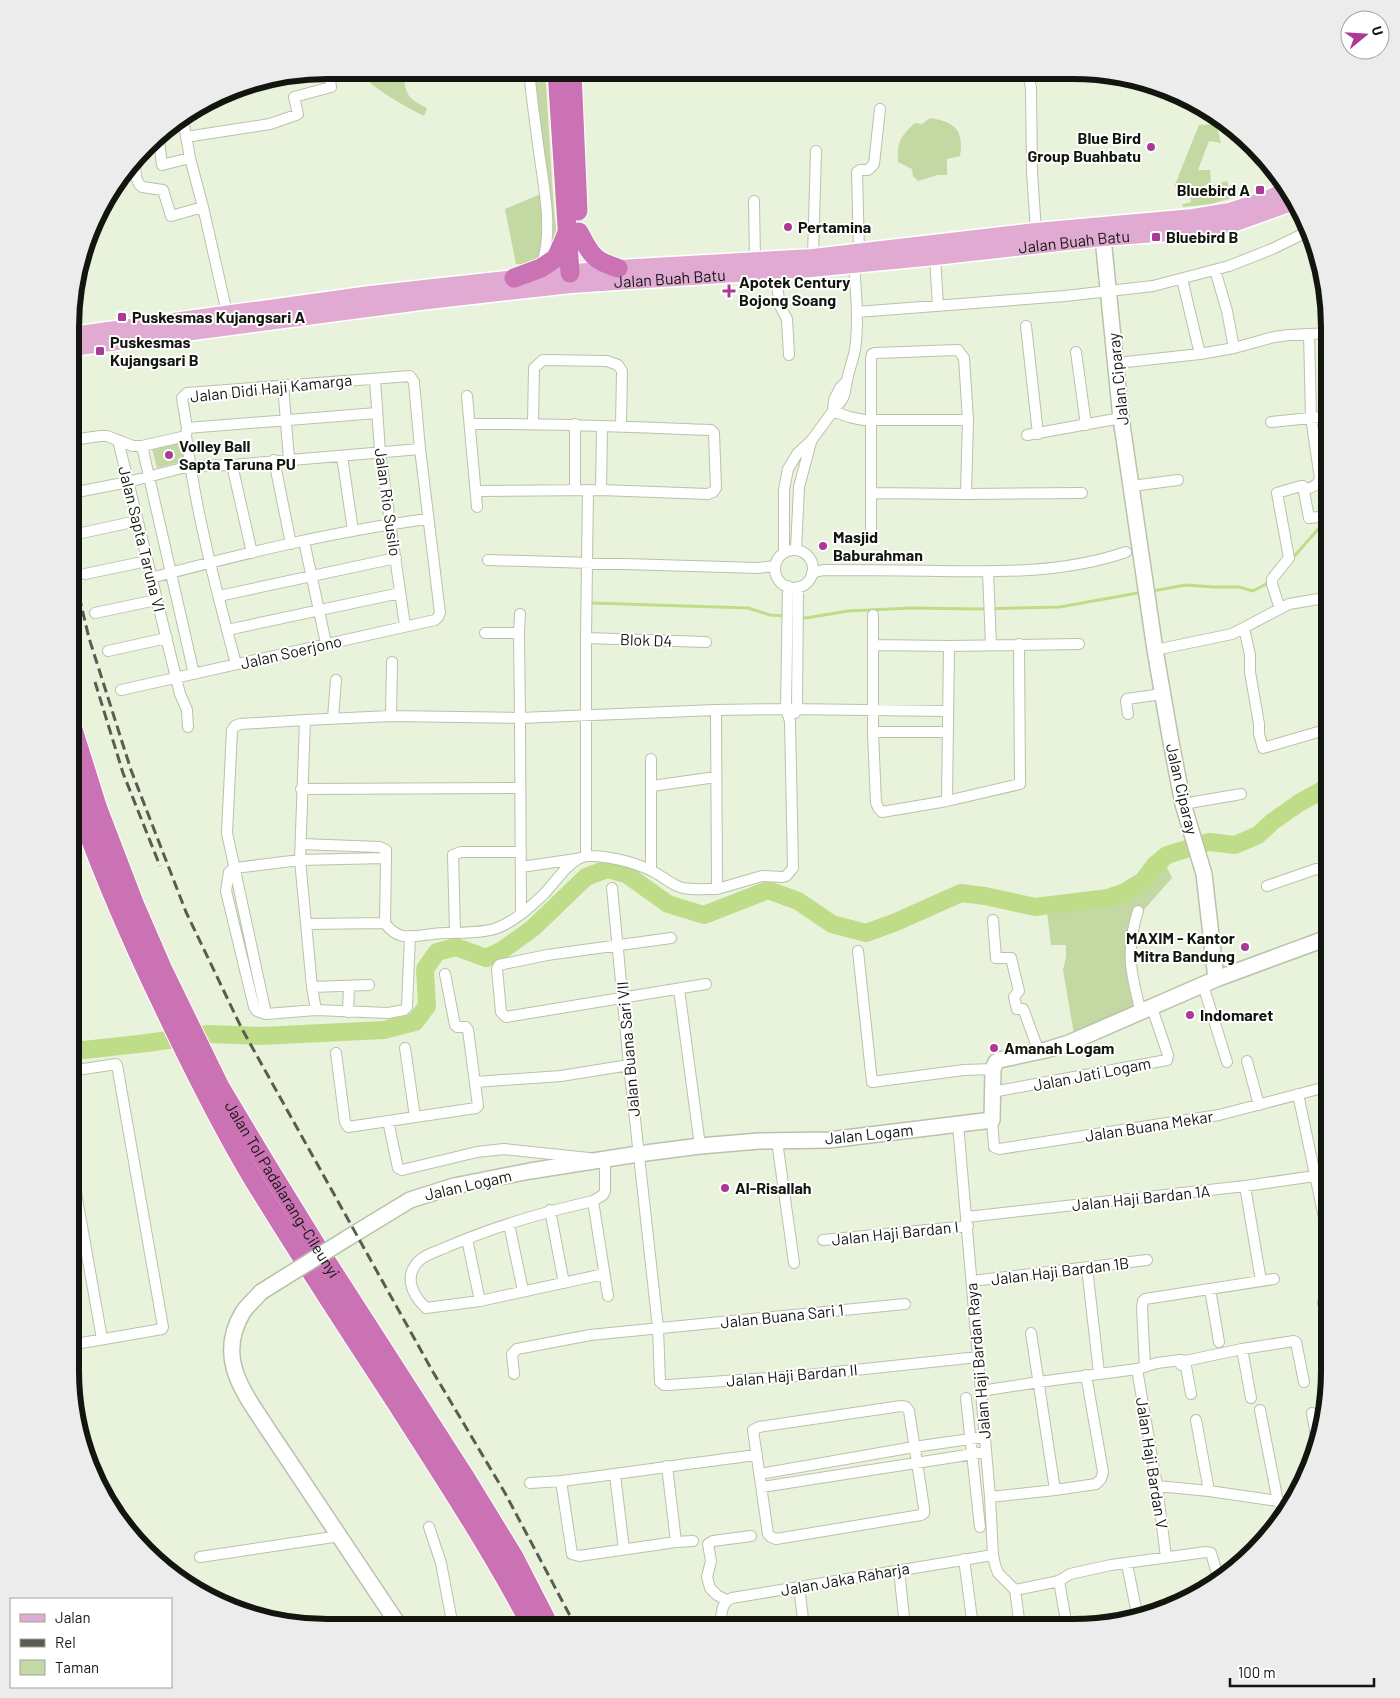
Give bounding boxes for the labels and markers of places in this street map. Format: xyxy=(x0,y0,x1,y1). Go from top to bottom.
place label: Blue Bird Group Buahbatu xyxy=(1028,128,1141,165)
marker: Blue Bird Group Buahbatu xyxy=(1145,141,1157,153)
place label: Bluebird A xyxy=(1177,180,1250,199)
marker: Bluebird A xyxy=(1254,184,1266,196)
place label: Pertamina xyxy=(798,217,871,236)
marker: Pertamina xyxy=(782,221,794,233)
place label: Bluebird B xyxy=(1166,227,1239,246)
marker: Bluebird B xyxy=(1150,231,1162,243)
place label: Apotek Century Bojong Soang xyxy=(739,272,850,309)
marker: Apotek Century Bojong Soang xyxy=(723,285,735,297)
place label: Puskesmas Kujangsari A xyxy=(132,307,306,326)
marker: Puskesmas Kujangsari A xyxy=(116,311,128,323)
place label: Puskesmas Kujangsari B xyxy=(110,332,199,369)
marker: Puskesmas Kujangsari B xyxy=(94,345,106,357)
place label: Volley Ball Sapta Taruna PU xyxy=(179,436,296,473)
marker: Volley Ball Sapta Taruna PU xyxy=(163,449,175,461)
place label: Masjid Baburahman xyxy=(833,527,923,564)
marker: Masjid Baburahman xyxy=(817,540,829,552)
place label: MAXIM - Kantor Mitra Bandung xyxy=(1126,928,1235,965)
marker: MAXIM - Kantor Mitra Bandung xyxy=(1239,941,1251,953)
place label: Indomaret xyxy=(1200,1005,1273,1024)
marker: Indomaret xyxy=(1184,1009,1196,1021)
place label: Amanah Logam xyxy=(1004,1038,1114,1057)
marker: Amanah Logam xyxy=(988,1042,1000,1054)
place label: Al-Risallah xyxy=(735,1178,812,1197)
marker: Al-Risallah xyxy=(719,1182,731,1194)

